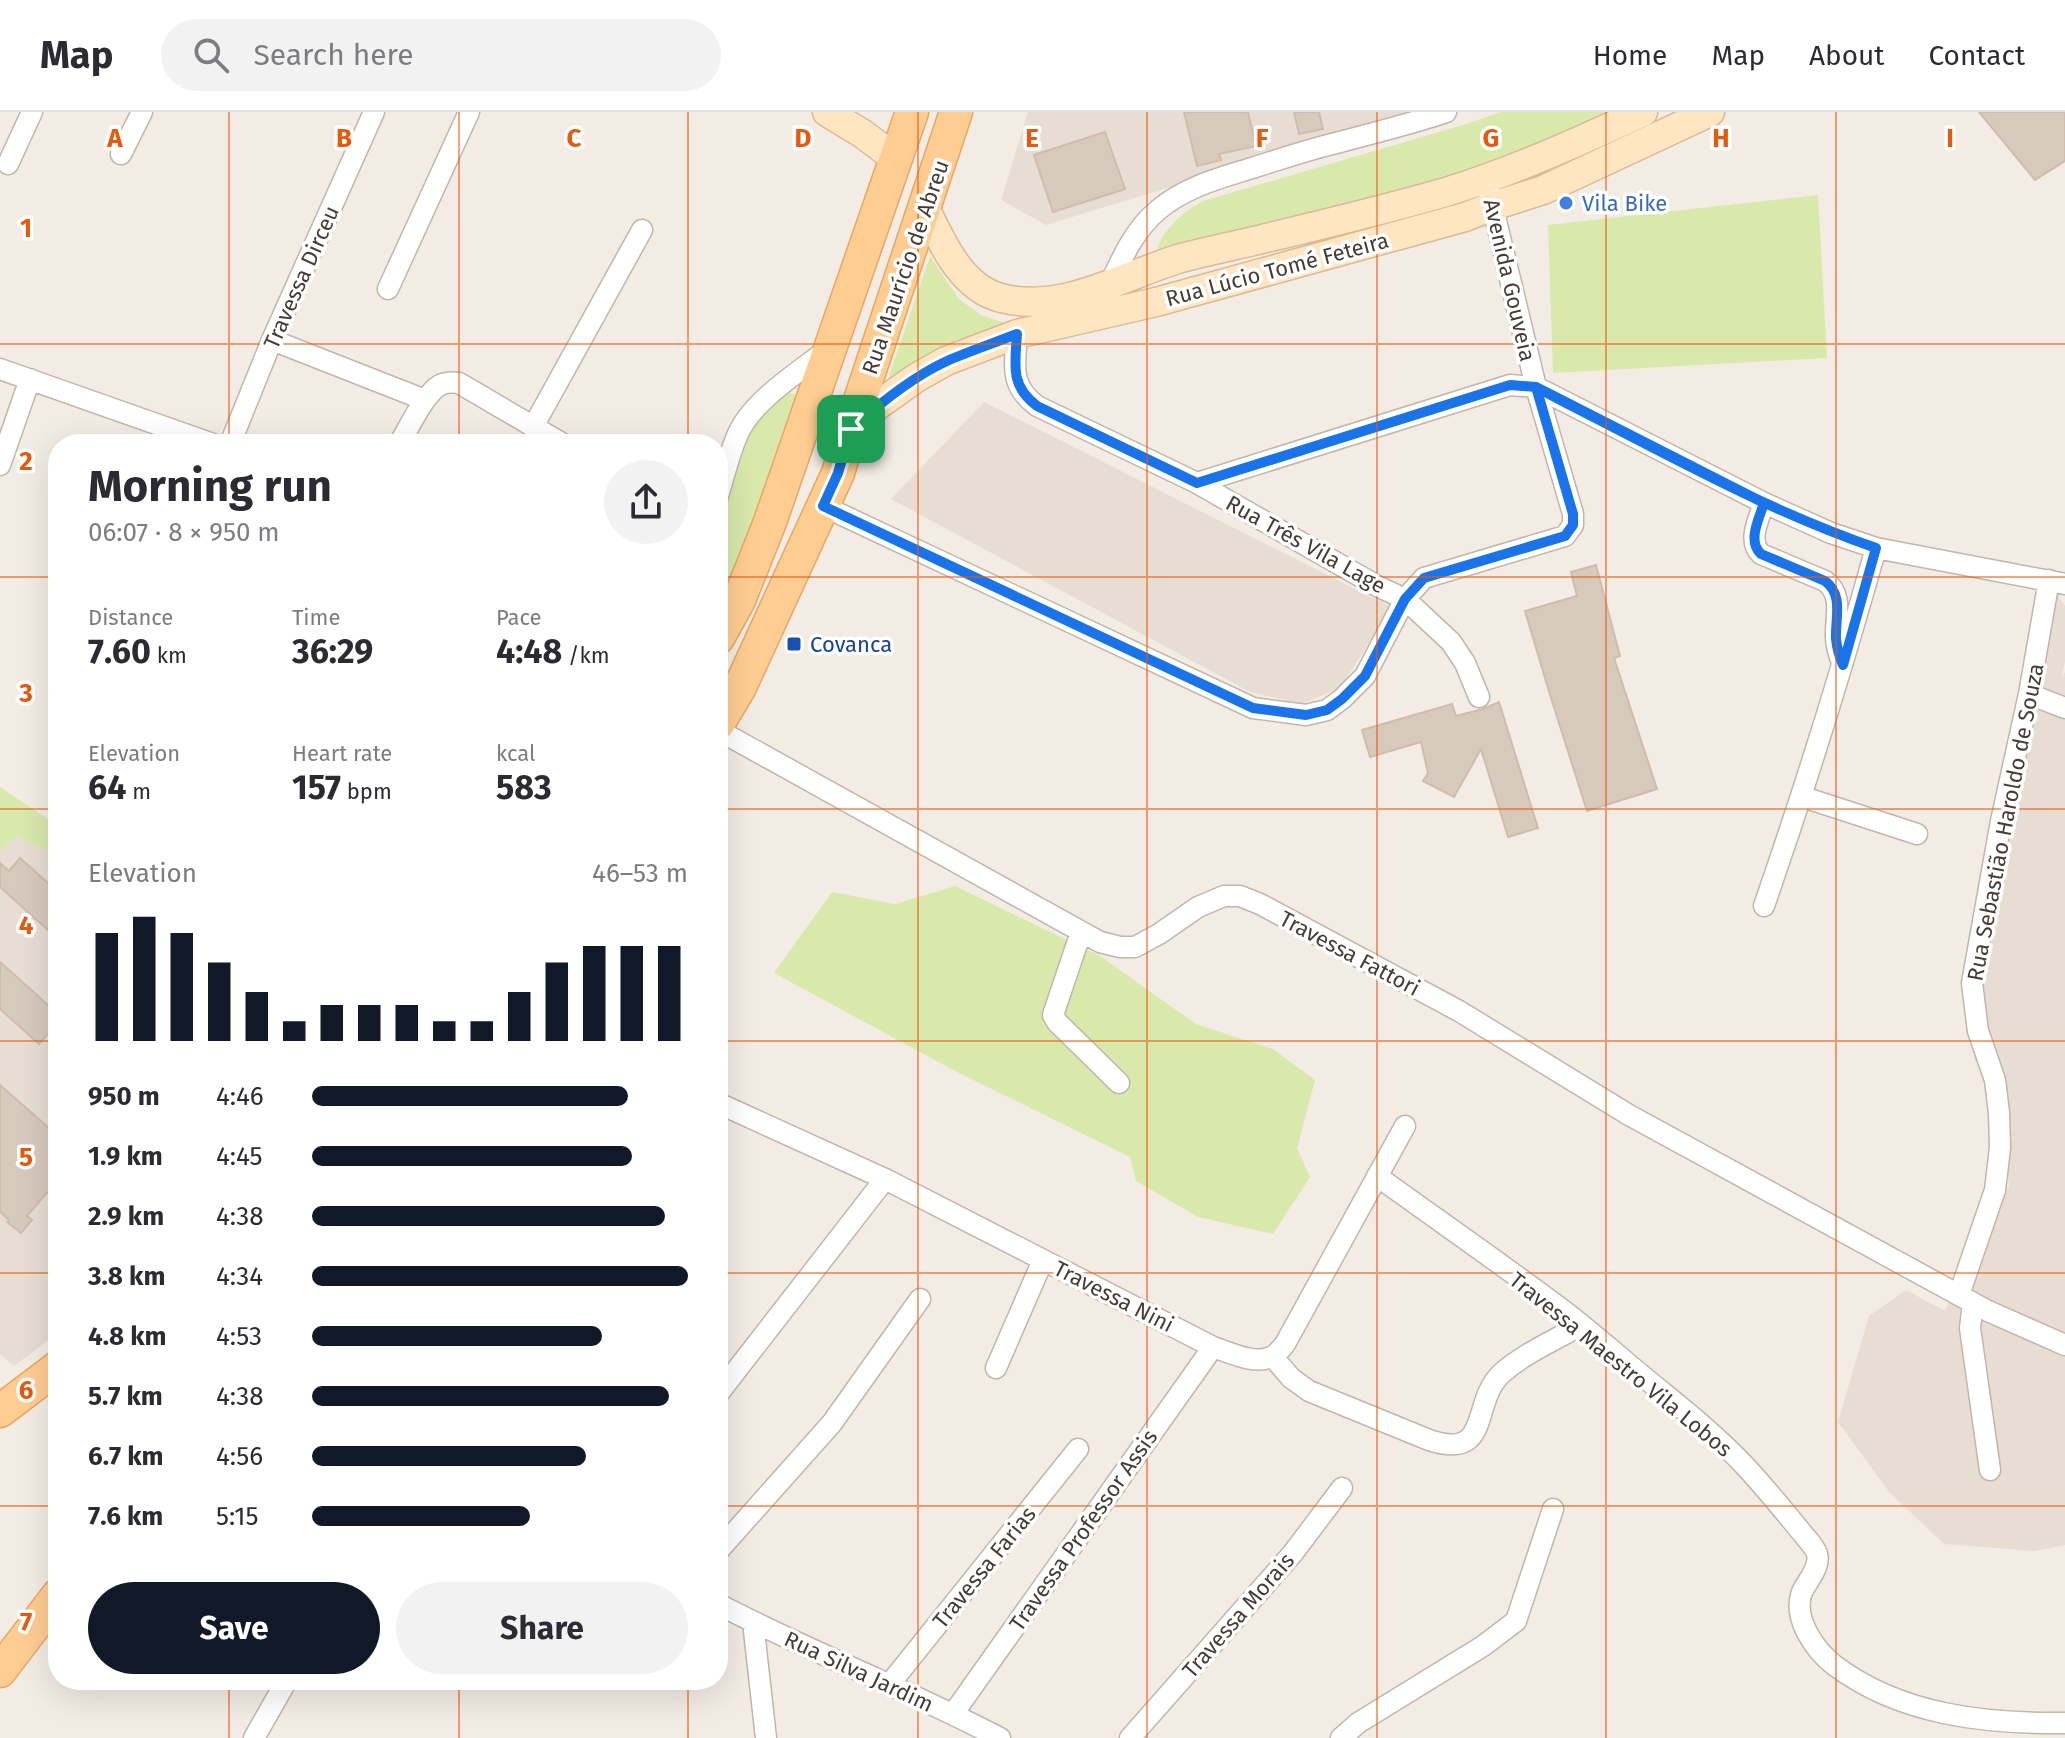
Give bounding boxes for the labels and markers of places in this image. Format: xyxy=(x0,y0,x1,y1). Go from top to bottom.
place label: Vila Bike xyxy=(1582,190,1667,217)
marker: Vila Bike xyxy=(1557,194,1575,212)
pin xyxy=(817,395,885,463)
place label: Covanca xyxy=(810,631,892,658)
marker: Covanca xyxy=(785,635,803,653)

